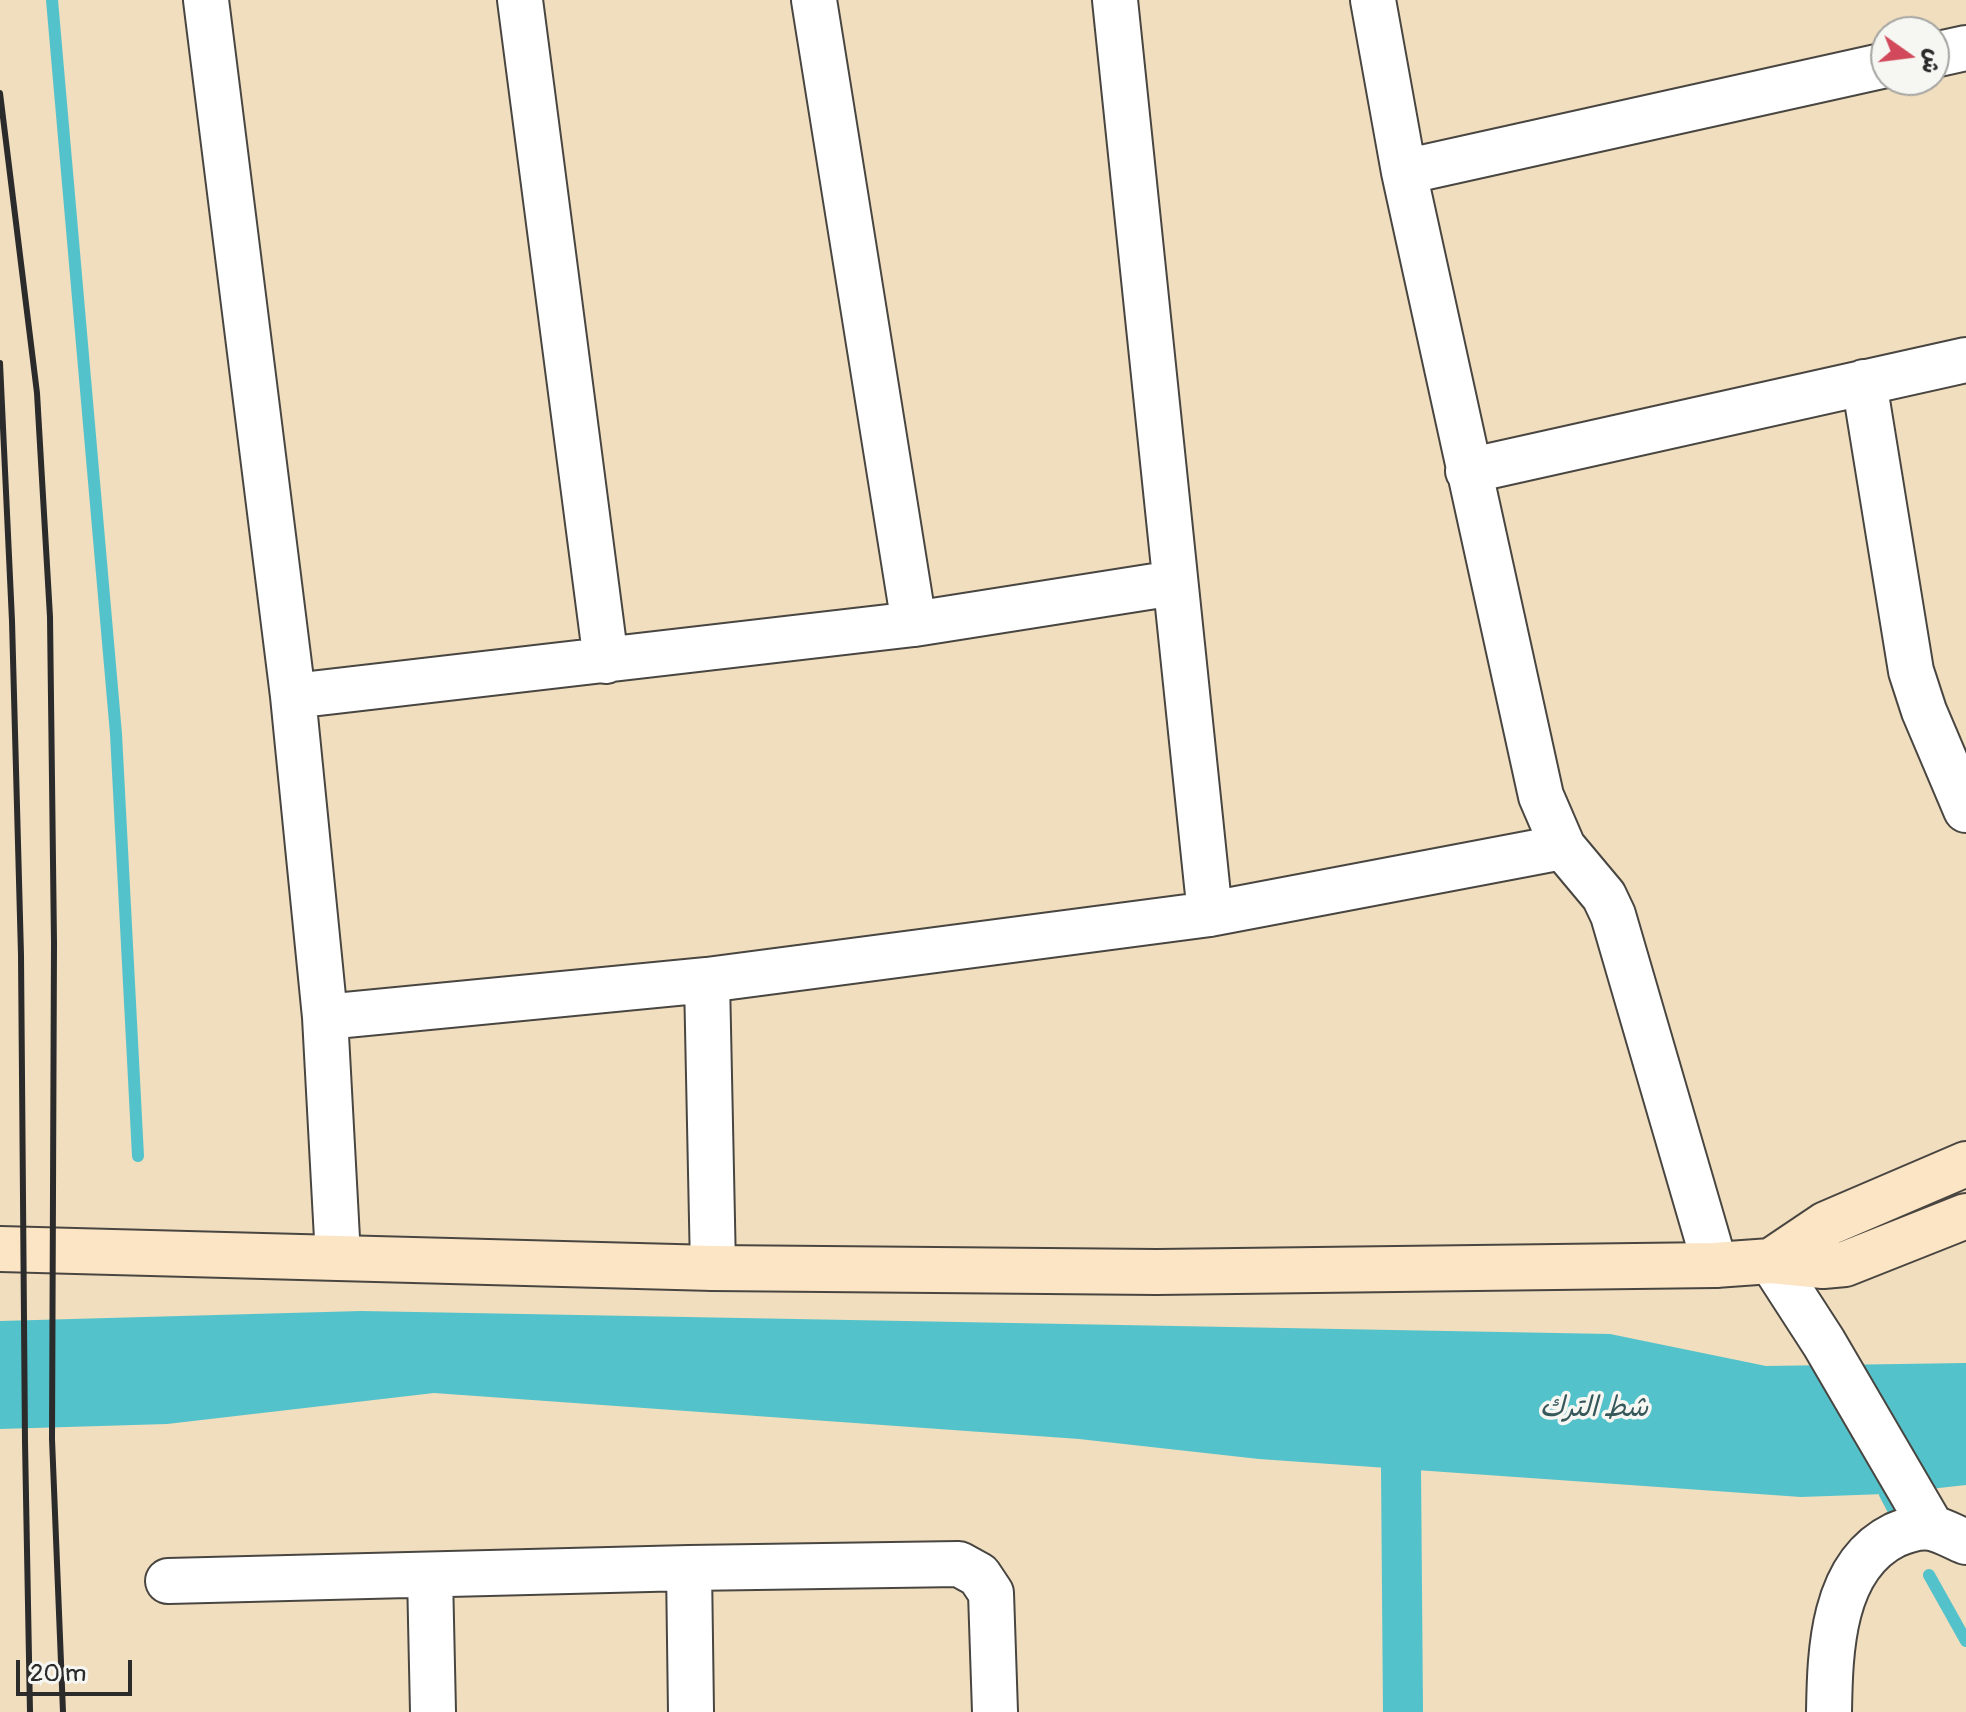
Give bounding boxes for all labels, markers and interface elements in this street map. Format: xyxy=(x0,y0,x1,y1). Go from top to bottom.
north arrow xyxy=(1870,16,1950,96)
text: ش xyxy=(1915,46,1948,76)
water label: شط الترك xyxy=(1540,1392,1648,1426)
scale bar xyxy=(20,1644,136,1694)
text: 20 m xyxy=(30,1659,86,1688)

